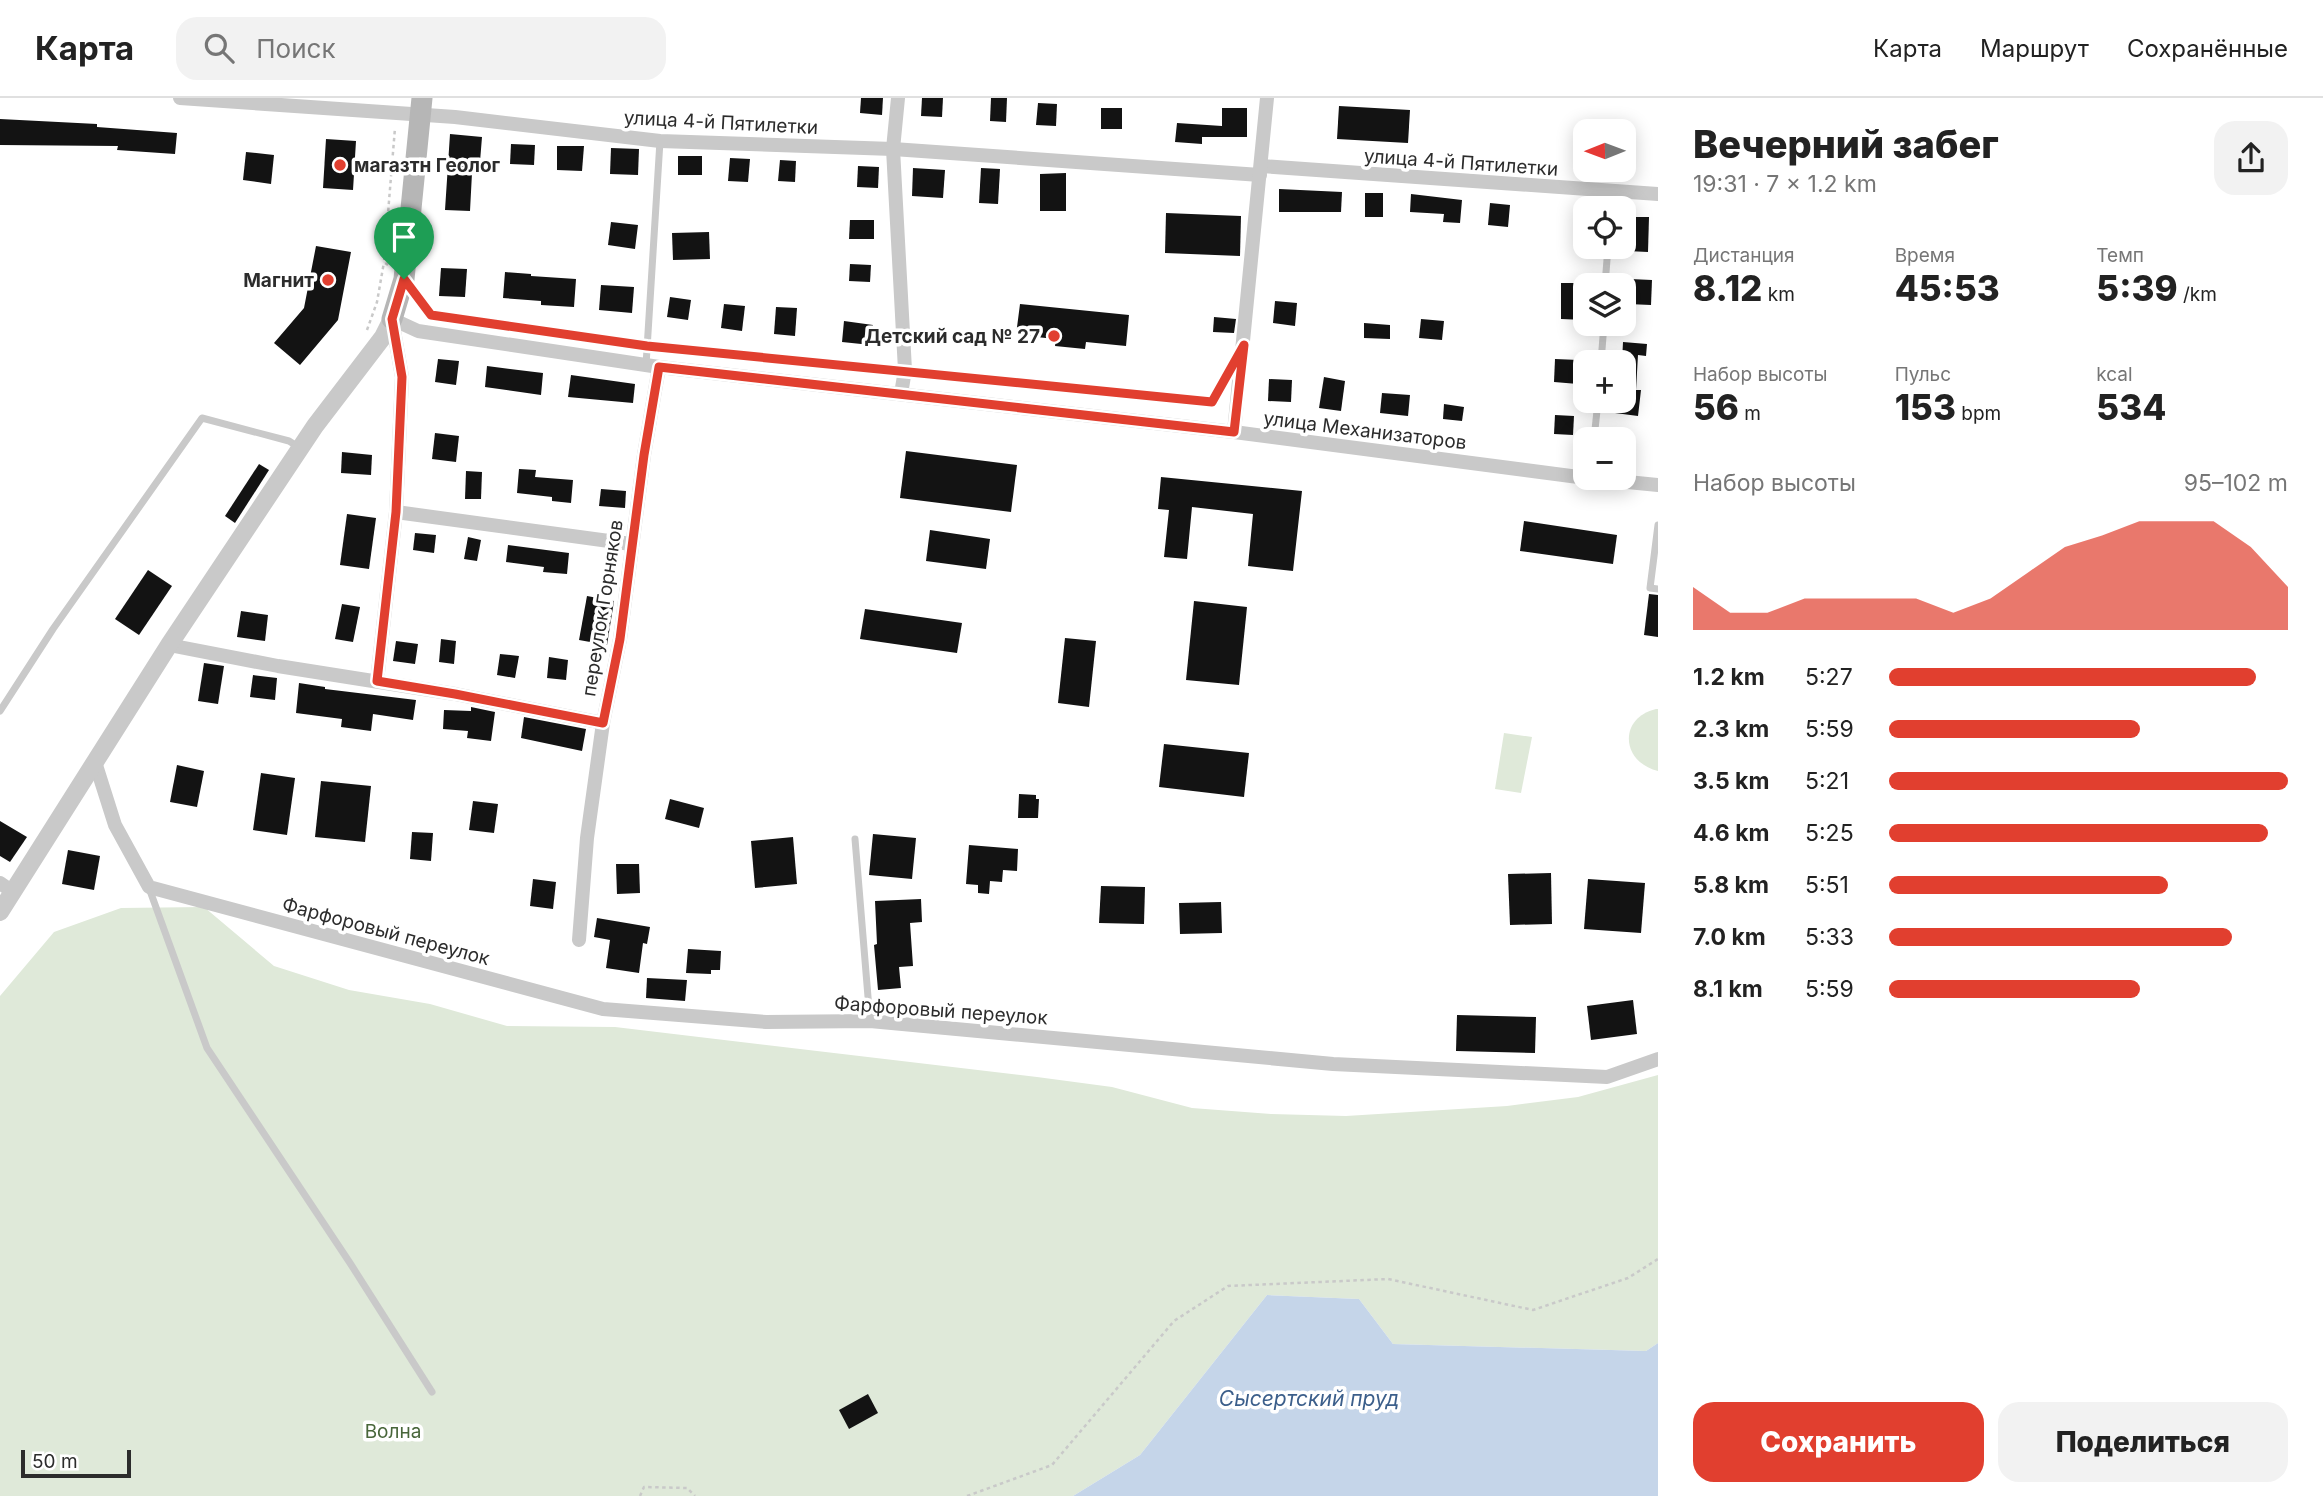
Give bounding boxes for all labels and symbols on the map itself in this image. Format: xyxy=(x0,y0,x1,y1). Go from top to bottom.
street label: улица 4-й Пятилетки xyxy=(623,106,819,139)
north arrow xyxy=(1573,119,1636,182)
street label: улица 4-й Пятилетки xyxy=(1363,144,1559,181)
place label: магазтн Геолог xyxy=(354,154,501,177)
marker: магазтн Геолог xyxy=(332,157,348,173)
pin xyxy=(374,207,434,279)
place label: Магнит xyxy=(243,269,314,292)
marker: Магнит xyxy=(320,272,336,288)
place label: Детский сад № 27 xyxy=(865,325,1040,348)
marker: Детский сад № 27 xyxy=(1046,328,1062,344)
street label: улица Механизаторов xyxy=(1262,407,1468,454)
street label: переулок Горняков xyxy=(577,518,628,698)
street label: Фарфоровый переулок xyxy=(280,893,493,970)
street label: Фарфоровый переулок xyxy=(833,992,1049,1029)
water label: Сысертский пруд xyxy=(1219,1386,1399,1411)
park label: Волна xyxy=(365,1420,421,1443)
scale bar xyxy=(21,1447,131,1479)

